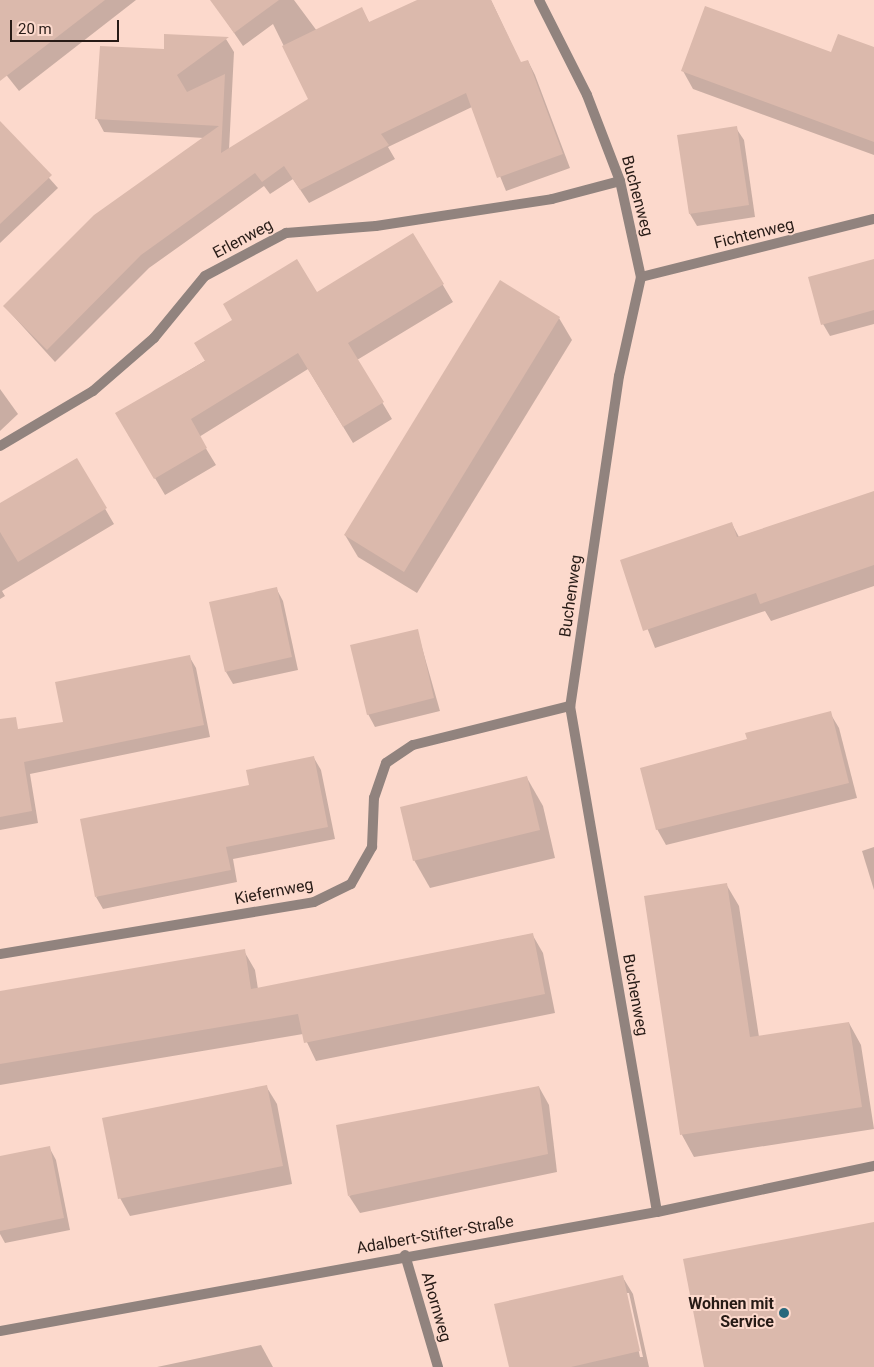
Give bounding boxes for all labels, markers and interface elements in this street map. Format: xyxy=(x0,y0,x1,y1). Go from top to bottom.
scale bar xyxy=(12,10,121,42)
text: 20 m xyxy=(18,20,52,38)
street label: Buchenweg xyxy=(617,154,657,238)
street label: Erlenweg xyxy=(210,215,276,263)
street label: Fichtenweg xyxy=(712,215,796,253)
street label: Buchenweg xyxy=(556,554,586,638)
street label: Kiefernweg xyxy=(233,875,315,909)
street label: Buchenweg xyxy=(618,953,652,1037)
street label: Adalbert-Stifter-Straße xyxy=(355,1212,515,1258)
street label: Ahornweg xyxy=(417,1270,455,1344)
place label: Wohnen mit Service xyxy=(688,1294,774,1332)
marker: Wohnen mit Service xyxy=(778,1307,790,1319)

